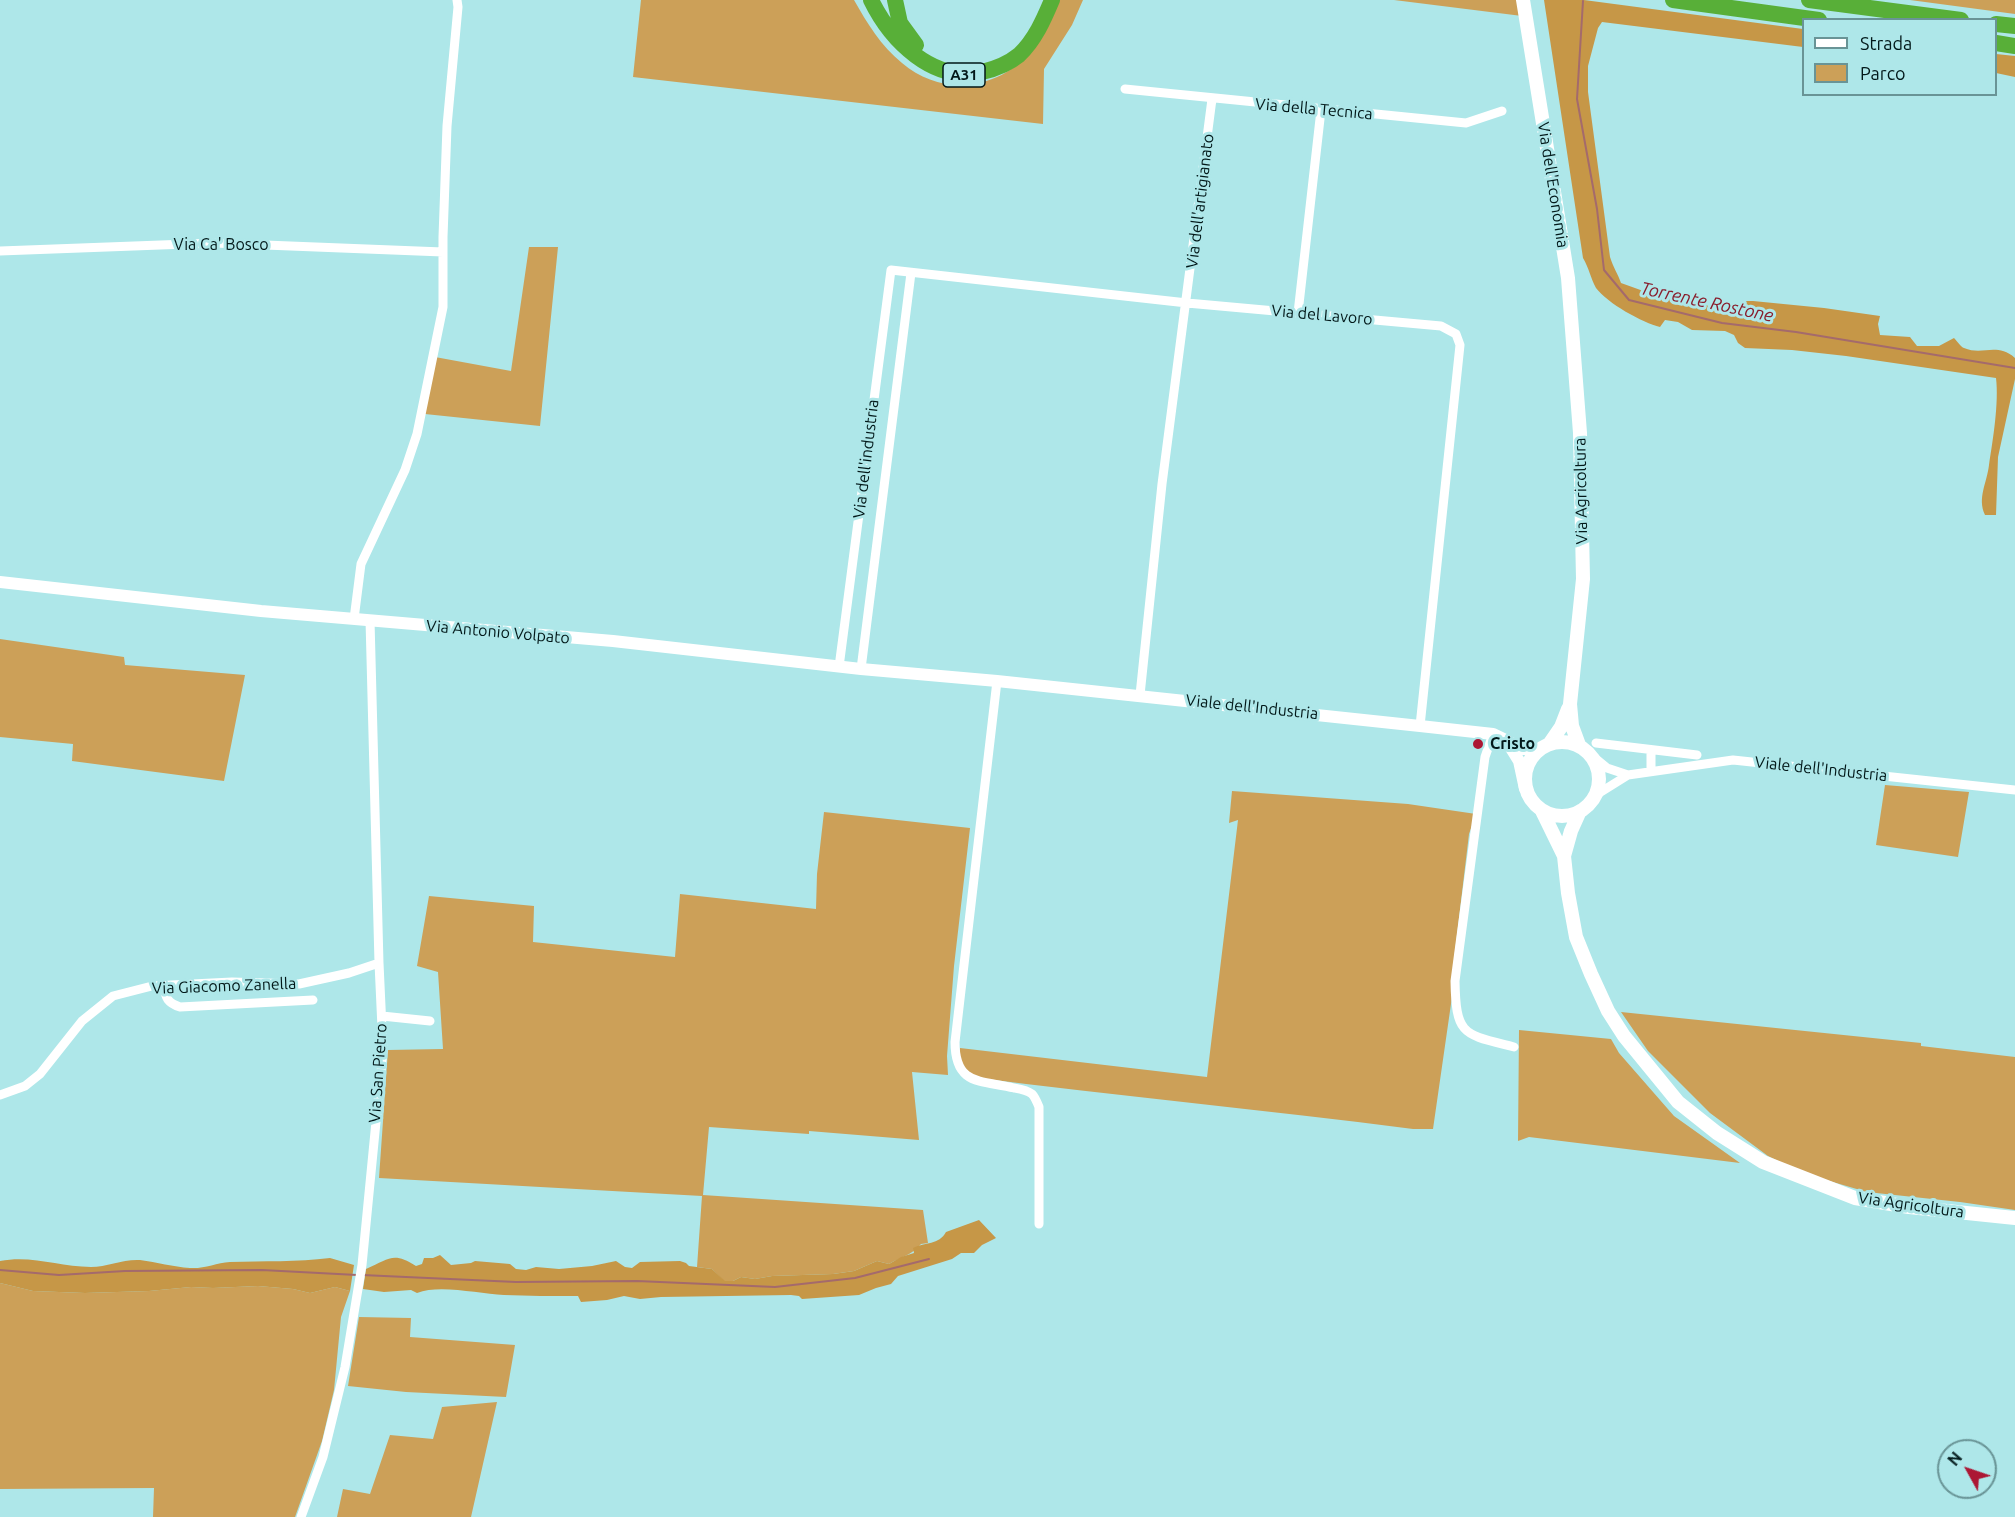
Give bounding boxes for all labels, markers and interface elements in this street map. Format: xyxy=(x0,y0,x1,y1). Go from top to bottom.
legend xyxy=(1802,18,1997,96)
text: Strada xyxy=(1860,33,1912,53)
road number: A31 xyxy=(943,63,985,87)
text: Parco xyxy=(1860,63,1906,83)
street label: Via della Tecnica xyxy=(1254,94,1374,124)
street label: Via dell'Economia xyxy=(1534,121,1572,249)
street label: Via dell'artigianato xyxy=(1182,133,1218,269)
street label: Via Ca' Bosco xyxy=(174,235,268,255)
water label: Torrente Rostone xyxy=(1639,277,1775,327)
street label: Via del Lavoro xyxy=(1271,301,1373,329)
street label: Via dell'industria xyxy=(849,398,883,520)
street label: Via Agricoltura xyxy=(1570,438,1592,544)
street label: Via Antonio Volpato xyxy=(425,616,571,648)
street label: Viale dell'Industria xyxy=(1185,690,1319,724)
place label: Cristo xyxy=(1490,734,1535,754)
marker: Cristo xyxy=(1471,737,1485,751)
street label: Viale dell'Industria xyxy=(1754,752,1888,786)
street label: Via Giacomo Zanella xyxy=(151,974,297,998)
street label: Via San Pietro xyxy=(365,1023,391,1123)
street label: Via Agricoltura xyxy=(1857,1188,1965,1222)
north arrow xyxy=(1937,1439,1997,1499)
text: N xyxy=(1944,1448,1965,1469)

